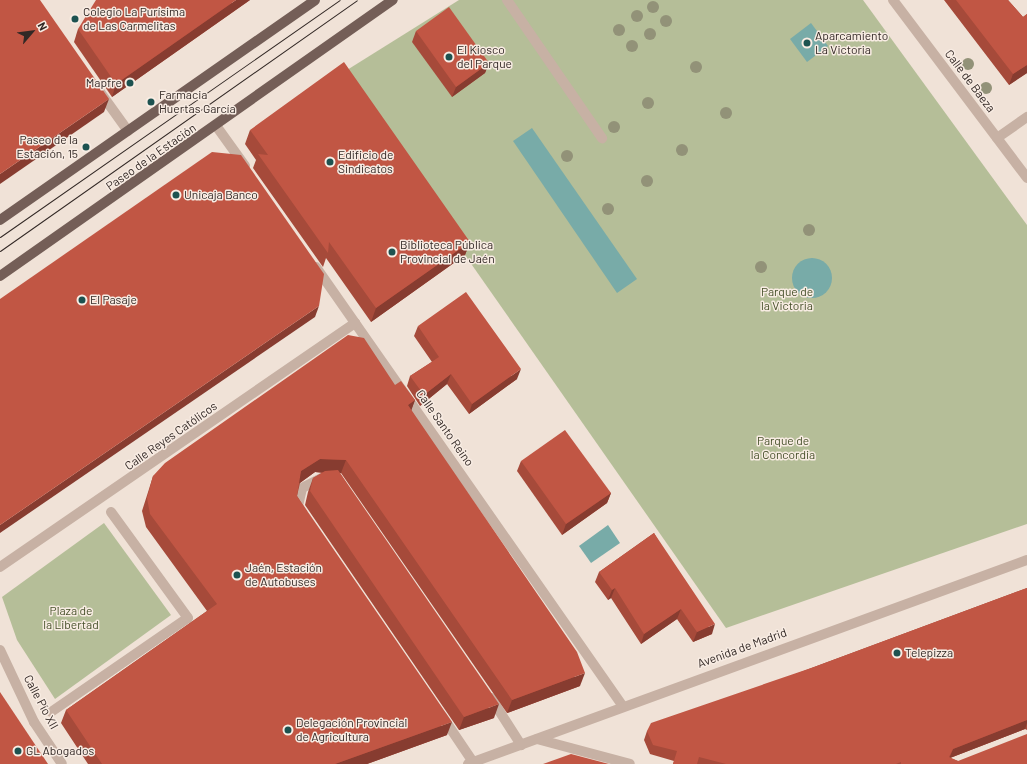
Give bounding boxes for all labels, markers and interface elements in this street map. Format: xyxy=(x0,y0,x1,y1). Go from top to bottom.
place label: Colegio La Purísima de Las Carmelitas xyxy=(83,5,185,33)
north arrow xyxy=(12,12,52,52)
marker: Colegio La Purísima de Las Carmelitas xyxy=(70,14,80,24)
text: N xyxy=(36,20,50,32)
place label: Aparcamiento La Victoria xyxy=(815,29,888,57)
marker: Aparcamiento La Victoria xyxy=(802,38,812,48)
place label: El Kiosco del Parque xyxy=(457,43,512,71)
street label: Calle de Baeza xyxy=(942,47,998,115)
marker: El Kiosco del Parque xyxy=(444,52,454,62)
place label: Mapfre xyxy=(86,76,122,90)
marker: Mapfre xyxy=(125,78,135,88)
place label: Farmacia Huertas García xyxy=(159,88,236,116)
marker: Farmacia Huertas García xyxy=(146,97,156,107)
street label: Paseo de la Estación xyxy=(103,121,199,193)
place label: Paseo de la Estación, 15 xyxy=(17,133,78,161)
marker: Paseo de la Estación, 15 xyxy=(81,142,91,152)
place label: Edificio de Sindicatos xyxy=(338,148,393,176)
marker: Edificio de Sindicatos xyxy=(325,157,335,167)
place label: Unicaja Banco xyxy=(184,188,258,202)
marker: Unicaja Banco xyxy=(171,190,181,200)
place label: Biblioteca Pública Provincial de Jaén xyxy=(400,238,495,266)
marker: Biblioteca Pública Provincial de Jaén xyxy=(387,247,397,257)
park label: Parque de la Victoria xyxy=(761,285,813,313)
place label: El Pasaje xyxy=(90,293,137,307)
marker: El Pasaje xyxy=(77,295,87,305)
street label: Calle Santo Reino xyxy=(413,387,477,469)
street label: Calle Reyes Católicos xyxy=(122,399,220,473)
park label: Parque de la Concordia xyxy=(751,434,815,462)
place label: Jaén, Estación de Autobuses xyxy=(245,561,322,589)
marker: Jaén, Estación de Autobuses xyxy=(232,570,242,580)
park label: Plaza de la Libertad xyxy=(43,604,99,632)
street label: Avenida de Madrid xyxy=(695,625,789,671)
place label: Telepizza xyxy=(905,646,953,660)
marker: Telepizza xyxy=(892,648,902,658)
street label: Calle Pío XII xyxy=(21,672,61,732)
place label: Delegación Provincial de Agricultura xyxy=(296,716,407,744)
marker: Delegación Provincial de Agricultura xyxy=(283,725,293,735)
place label: GL Abogados xyxy=(26,744,94,758)
marker: GL Abogados xyxy=(13,746,23,756)

